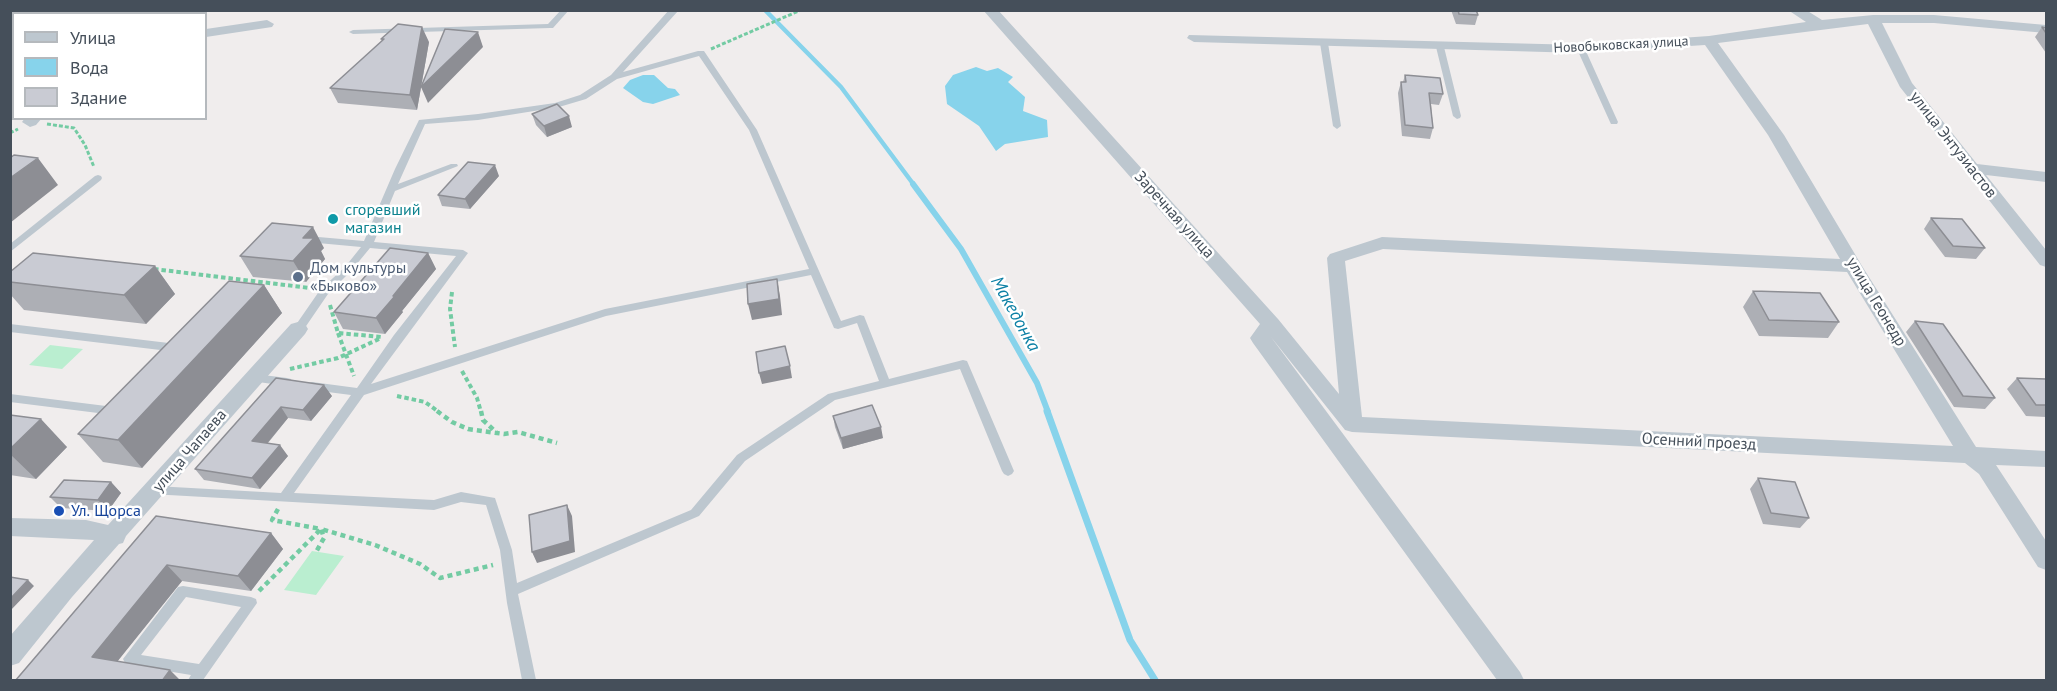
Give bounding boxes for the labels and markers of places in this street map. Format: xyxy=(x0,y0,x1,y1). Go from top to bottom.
place label: сгоревший магазин xyxy=(345,200,420,238)
marker: сгоревший магазин xyxy=(326,212,340,226)
place label: Дом культуры «Быково» xyxy=(310,258,406,296)
marker: Дом культуры «Быково» xyxy=(291,270,305,284)
place label: Ул. Щорса xyxy=(71,501,141,521)
marker: Ул. Щорса xyxy=(52,504,66,518)

